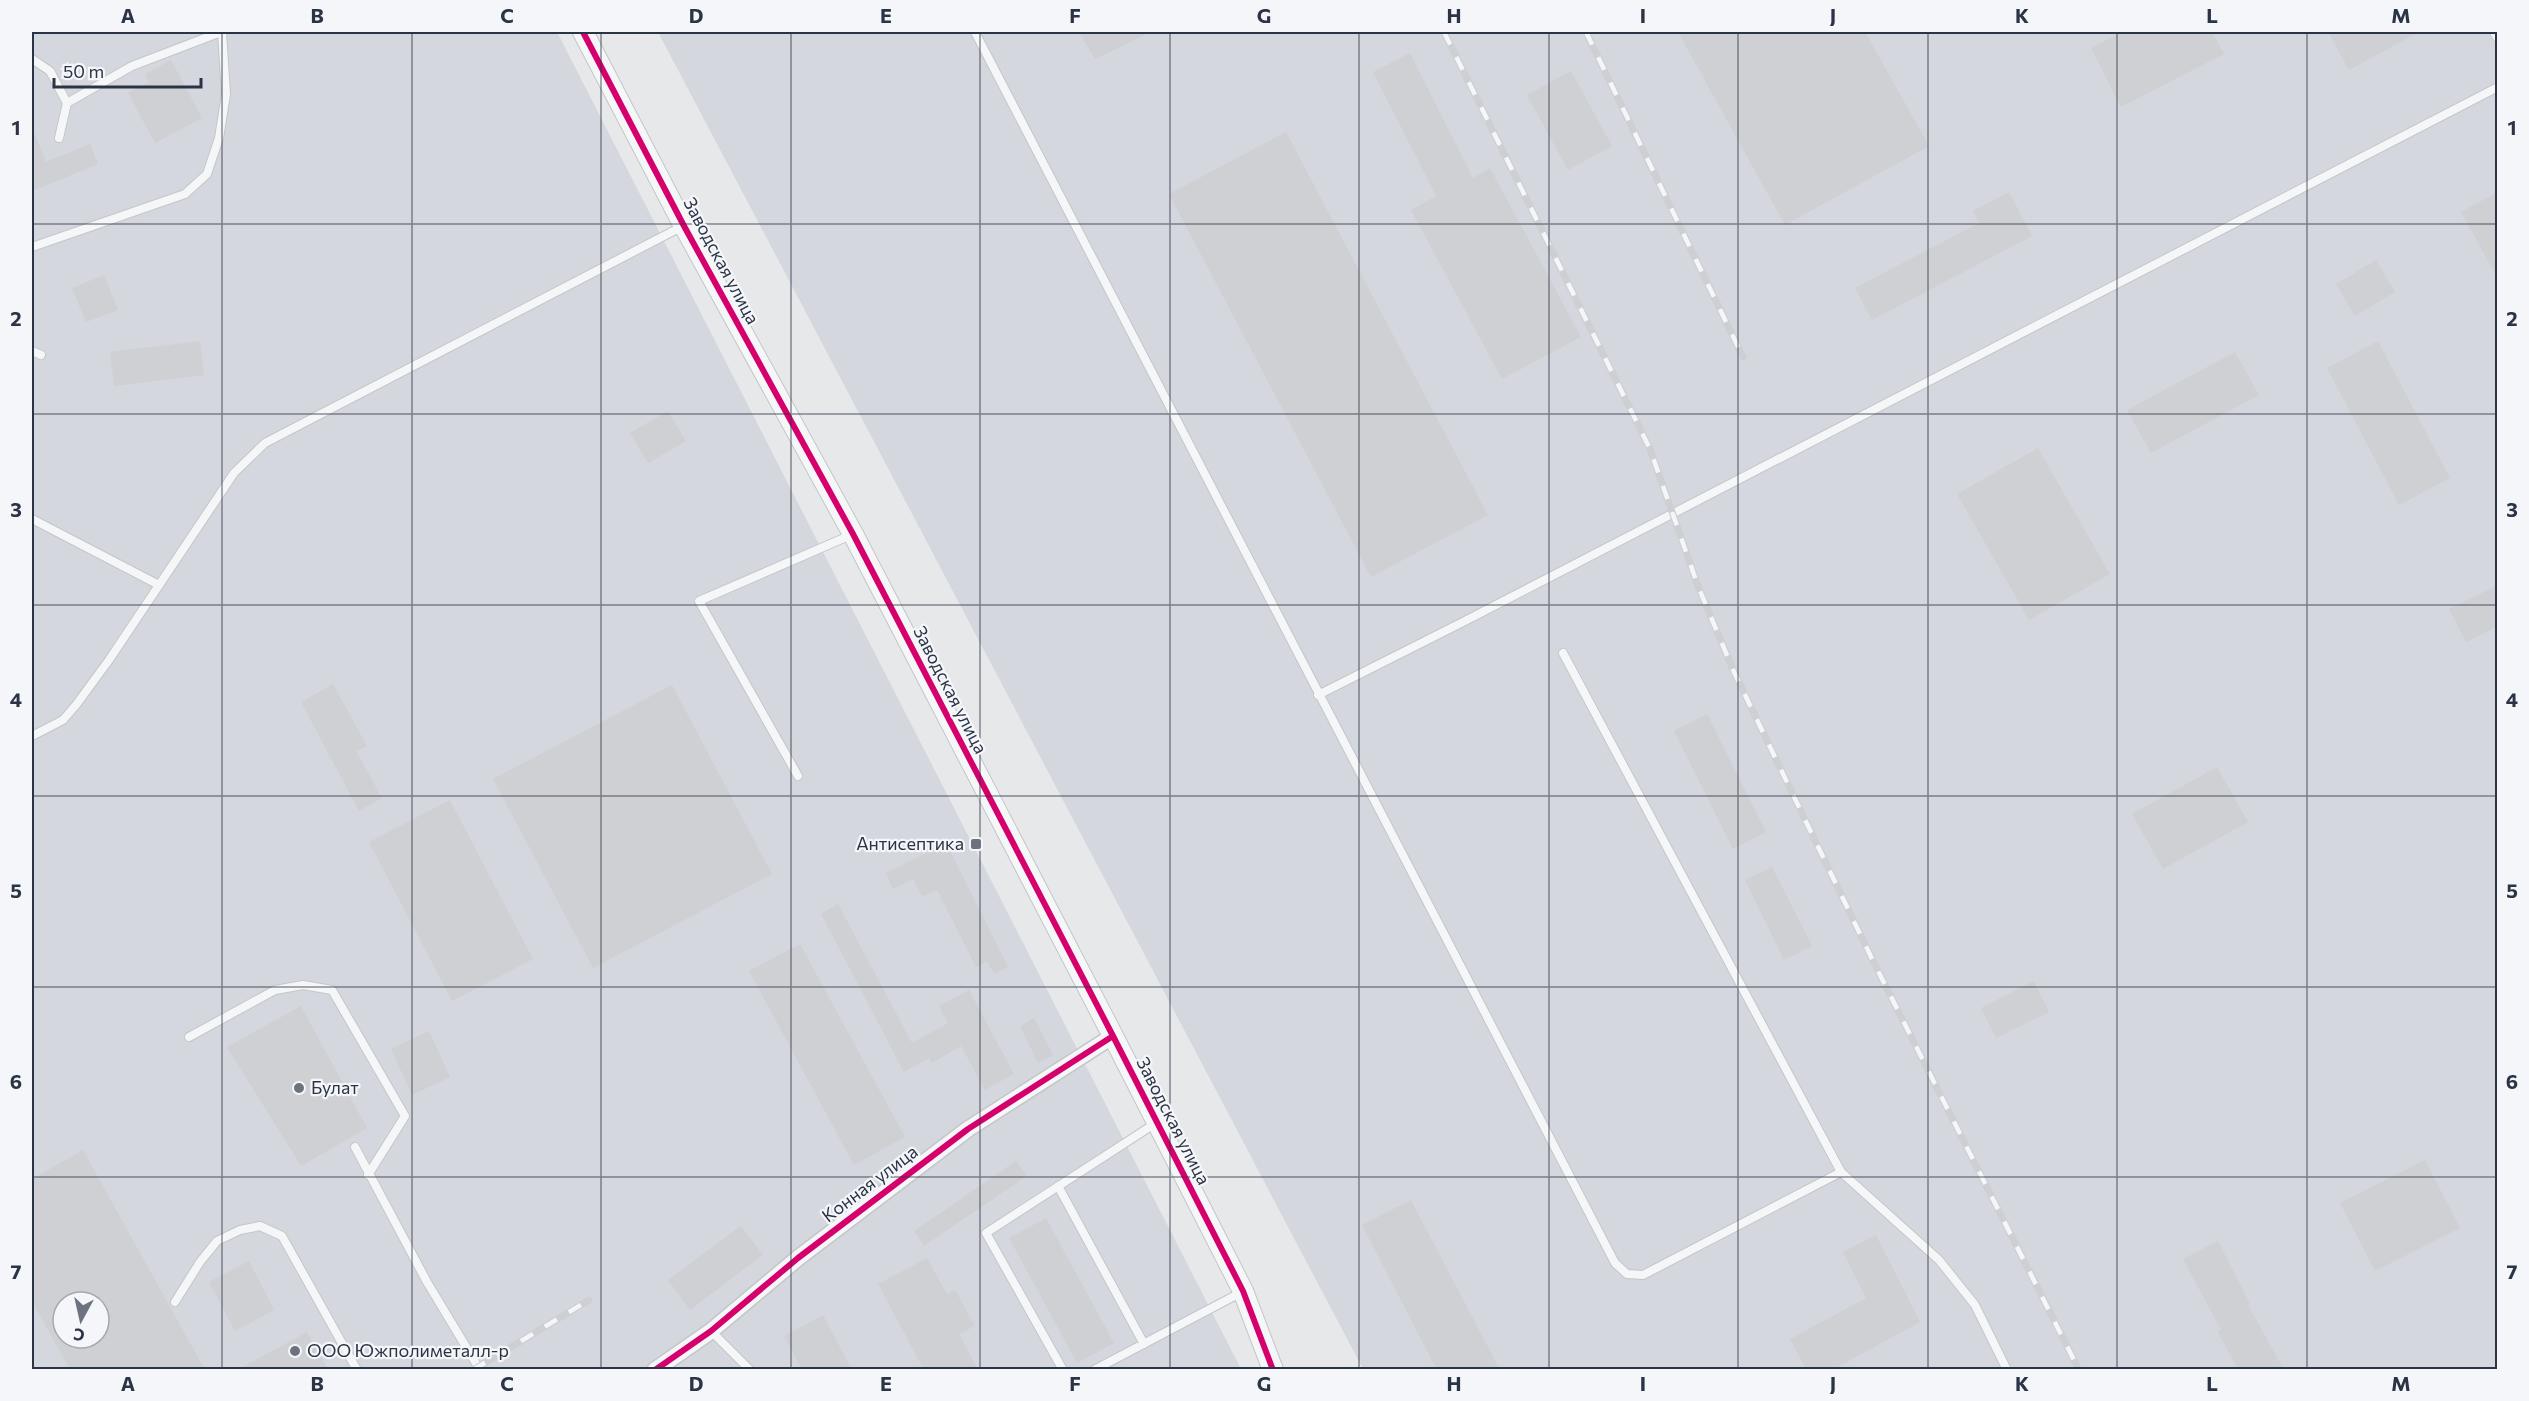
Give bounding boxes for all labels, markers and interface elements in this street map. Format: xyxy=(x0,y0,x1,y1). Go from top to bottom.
text: A xyxy=(121,3,135,27)
text: B xyxy=(310,3,324,27)
text: C xyxy=(500,3,514,27)
text: D xyxy=(689,3,703,27)
text: E xyxy=(880,3,892,27)
text: F xyxy=(1069,3,1081,27)
text: G xyxy=(1257,3,1271,27)
text: H xyxy=(1447,3,1462,27)
text: I xyxy=(1640,3,1646,27)
text: J xyxy=(1830,3,1836,27)
text: K xyxy=(2015,3,2029,27)
text: L xyxy=(2206,3,2218,27)
text: M xyxy=(2391,3,2411,27)
scale bar xyxy=(54,51,201,89)
text: 50 m xyxy=(63,60,104,82)
text: 1 xyxy=(11,115,21,139)
text: 1 xyxy=(2507,115,2517,139)
street label: Заводская улица xyxy=(679,193,765,328)
text: 2 xyxy=(10,306,22,330)
text: 2 xyxy=(2506,306,2518,330)
text: 3 xyxy=(10,497,22,521)
text: 3 xyxy=(2506,497,2518,521)
street label: Заводская улица xyxy=(909,622,993,757)
text: 4 xyxy=(10,687,22,711)
text: 4 xyxy=(2506,687,2518,711)
place label: Антисептика xyxy=(856,832,964,854)
marker: Антисептика xyxy=(969,837,983,851)
text: 5 xyxy=(10,878,22,902)
text: 5 xyxy=(2506,878,2518,902)
street label: Заводская улица xyxy=(1132,1053,1216,1188)
text: 6 xyxy=(10,1069,22,1093)
text: 6 xyxy=(2506,1069,2518,1093)
place label: Булат xyxy=(311,1076,359,1098)
marker: Булат xyxy=(292,1081,306,1095)
street label: Конная улица xyxy=(817,1140,922,1226)
text: 7 xyxy=(11,1259,22,1283)
text: 7 xyxy=(2507,1259,2518,1283)
north arrow xyxy=(51,1290,111,1350)
text: С xyxy=(72,1325,86,1346)
place label: ООО Южполиметалл-р xyxy=(307,1339,509,1361)
marker: ООО Южполиметалл-р xyxy=(288,1344,302,1358)
text: A xyxy=(121,1371,135,1395)
text: B xyxy=(310,1371,324,1395)
text: C xyxy=(500,1371,514,1395)
text: D xyxy=(689,1371,703,1395)
text: E xyxy=(880,1371,892,1395)
text: F xyxy=(1069,1371,1081,1395)
text: G xyxy=(1257,1371,1271,1395)
text: H xyxy=(1447,1371,1462,1395)
text: I xyxy=(1640,1371,1646,1395)
text: J xyxy=(1830,1371,1836,1395)
text: K xyxy=(2015,1371,2029,1395)
text: L xyxy=(2206,1371,2218,1395)
text: M xyxy=(2391,1371,2411,1395)

